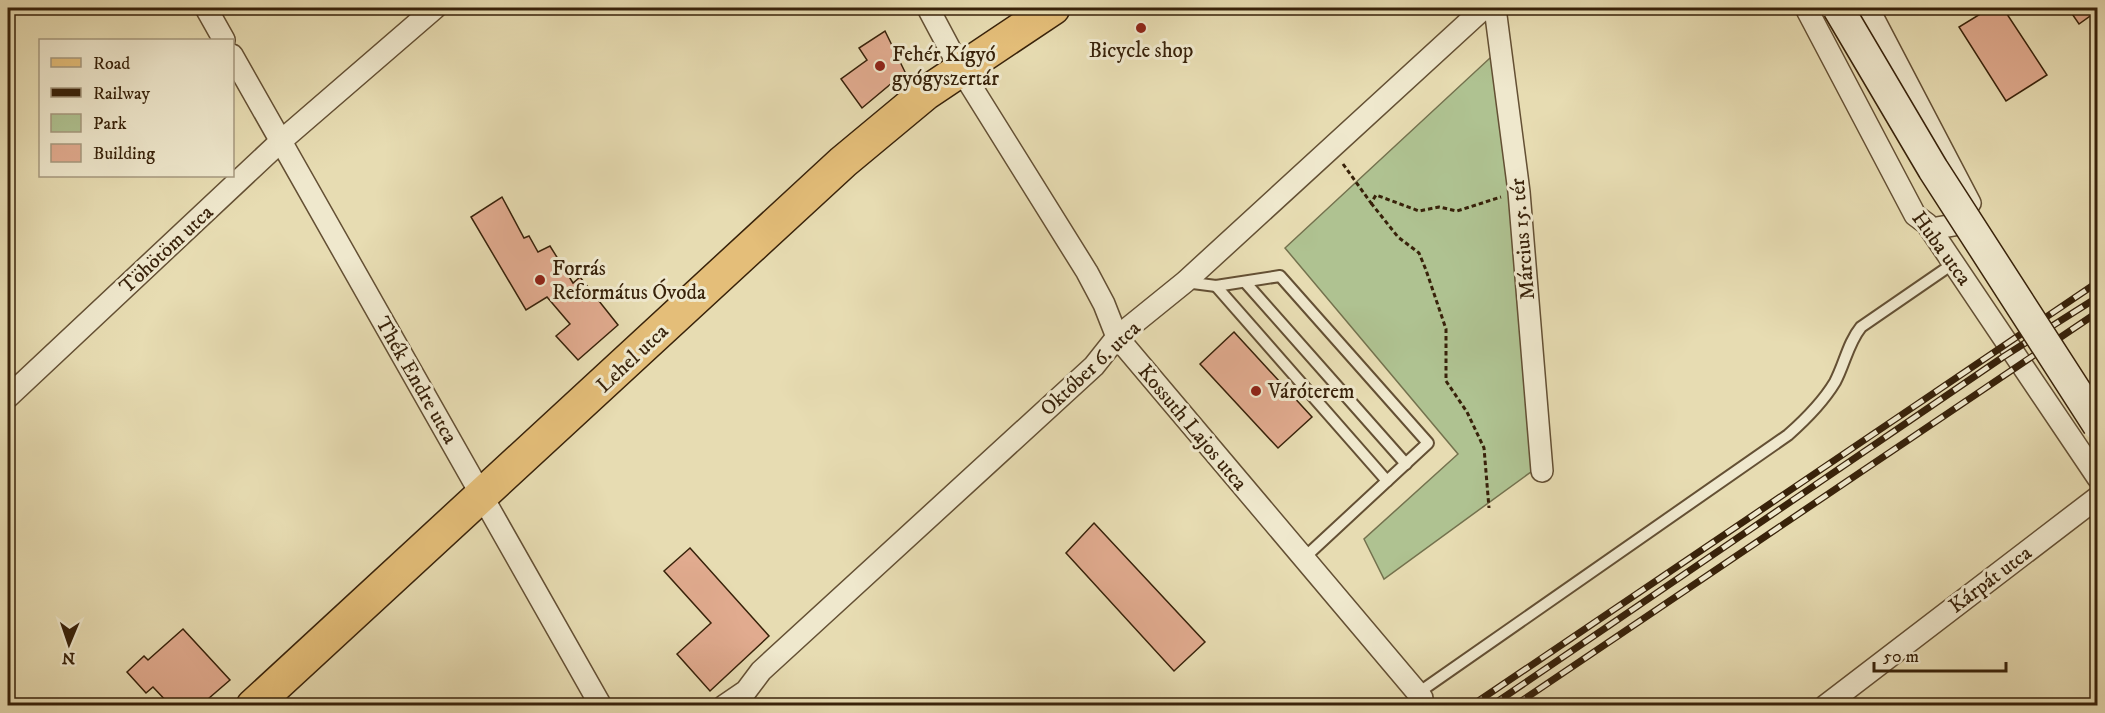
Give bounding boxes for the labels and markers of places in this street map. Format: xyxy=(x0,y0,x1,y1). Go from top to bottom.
marker: Bicycle shop xyxy=(1134,21,1148,35)
place label: Bicycle shop xyxy=(1089,38,1193,64)
place label: Fehér Kígyó gyógyszertár xyxy=(892,42,999,92)
marker: Fehér Kígyó gyógyszertár xyxy=(873,59,887,73)
place label: Forrás Református Óvoda xyxy=(552,256,706,306)
marker: Forrás Református Óvoda xyxy=(533,273,547,287)
place label: Váróterem xyxy=(1267,379,1355,405)
marker: Váróterem xyxy=(1249,384,1263,398)

